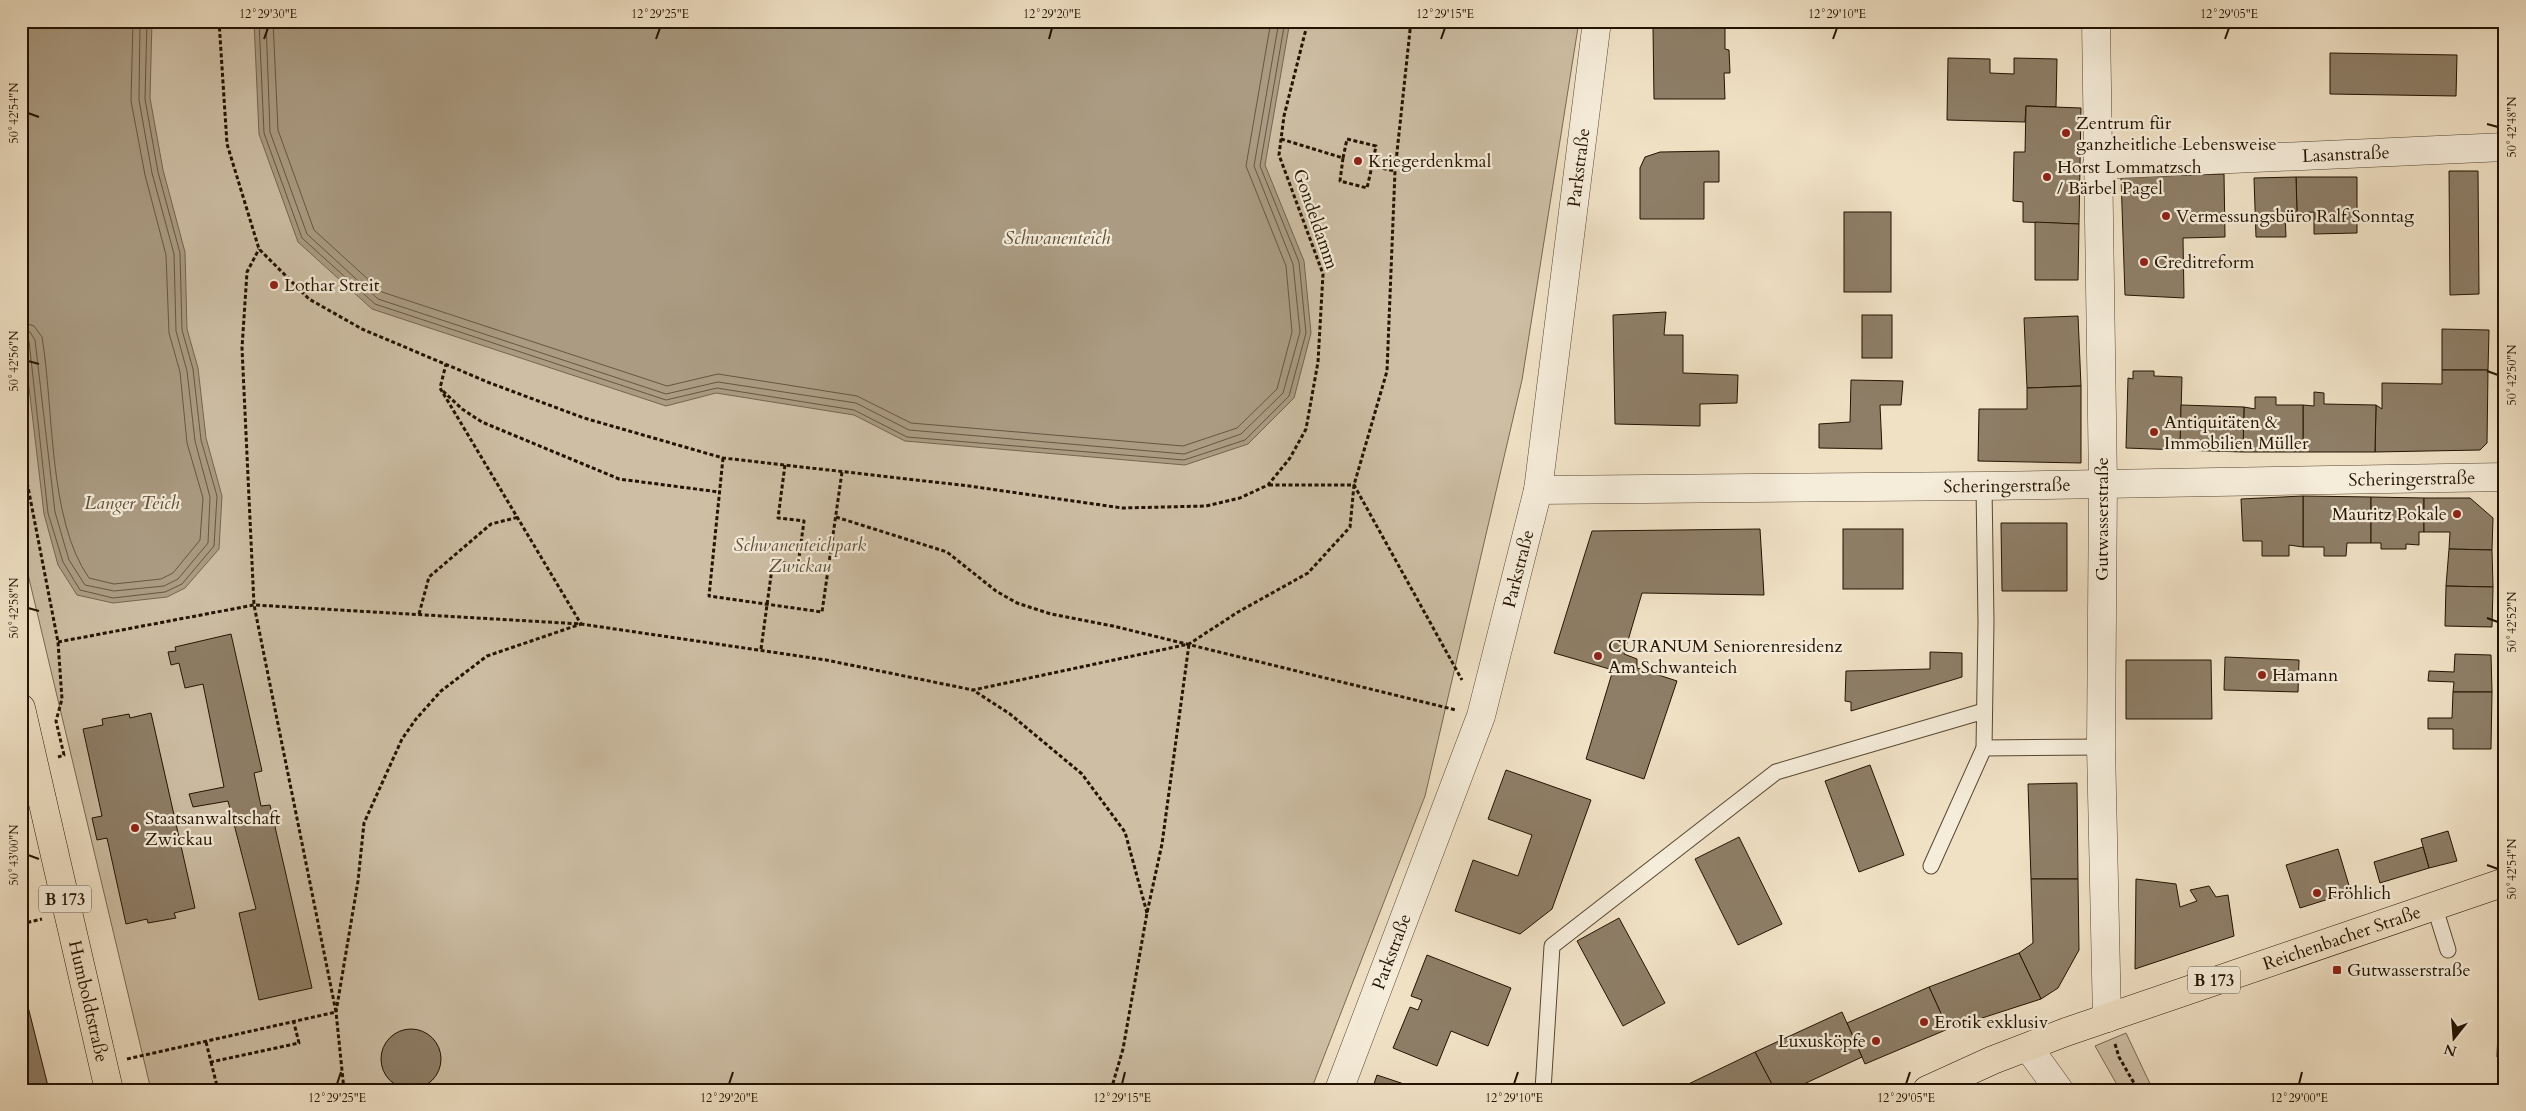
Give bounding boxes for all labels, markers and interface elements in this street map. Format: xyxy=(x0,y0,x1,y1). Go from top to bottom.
text: 12°29'30"E xyxy=(239,6,297,22)
text: 12°29'25"E xyxy=(631,6,689,22)
text: 12°29'20"E xyxy=(1023,6,1081,22)
text: 12°29'15"E xyxy=(1416,6,1474,22)
text: 12°29'10"E xyxy=(1808,6,1866,22)
text: 12°29'05"E xyxy=(2200,6,2258,22)
text: 50°42'54"N xyxy=(6,82,22,143)
text: 50°42'48"N xyxy=(2504,96,2520,157)
place label: Zentrum für ganzheitliche Lebensweise xyxy=(2076,111,2277,157)
street label: Parkstraße xyxy=(1562,127,1596,209)
marker: Zentrum für ganzheitliche Lebensweise xyxy=(2060,127,2072,139)
street label: Lasanstraße xyxy=(2301,140,2390,169)
place label: Kriegerdenkmal xyxy=(1368,149,1492,174)
marker: Kriegerdenkmal xyxy=(1352,155,1364,167)
place label: Horst Lommatzsch / Bärbel Pagel xyxy=(2057,155,2202,201)
street label: Gondeldamm xyxy=(1287,166,1345,273)
marker: Horst Lommatzsch / Bärbel Pagel xyxy=(2041,171,2053,183)
place label: Vermessungsbüro Ralf Sonntag xyxy=(2176,204,2415,229)
marker: Vermessungsbüro Ralf Sonntag xyxy=(2160,210,2172,222)
water label: Schwanenteich xyxy=(1004,225,1110,251)
place label: Creditreform xyxy=(2154,250,2255,275)
marker: Creditreform xyxy=(2138,256,2150,268)
place label: Lothar Streit xyxy=(284,273,380,298)
marker: Lothar Streit xyxy=(268,279,280,291)
text: 50°42'56"N xyxy=(6,330,22,391)
text: 50°42'50"N xyxy=(2504,344,2520,405)
place label: Antiquitäten & Immobilien Müller xyxy=(2164,410,2309,456)
marker: Antiquitäten & Immobilien Müller xyxy=(2148,426,2160,438)
street label: Gutwasserstraße xyxy=(2090,457,2115,581)
street label: Scheringerstraße xyxy=(2348,466,2476,493)
street label: Scheringerstraße xyxy=(1943,473,2071,499)
water label: Langer Teich xyxy=(84,490,180,516)
place label: Mauritz Pokale xyxy=(2332,502,2447,527)
marker: Mauritz Pokale xyxy=(2451,508,2463,520)
street label: Parkstraße xyxy=(1497,527,1541,610)
park label: Schwanenteichpark Zwickau xyxy=(734,533,866,579)
text: 50°42'58"N xyxy=(6,577,22,638)
text: 50°42'52"N xyxy=(2504,591,2520,652)
place label: CURANUM Seniorenresidenz Am Schwanteich xyxy=(1608,634,1843,680)
marker: CURANUM Seniorenresidenz Am Schwanteich xyxy=(1592,650,1604,662)
place label: Hamann xyxy=(2272,663,2339,688)
marker: Hamann xyxy=(2256,669,2268,681)
place label: Staatsanwaltschaft Zwickau xyxy=(145,806,281,852)
marker: Staatsanwaltschaft Zwickau xyxy=(129,822,141,834)
text: 50°43'00"N xyxy=(6,824,22,885)
text: 50°42'54"N xyxy=(2504,838,2520,899)
place label: Fröhlich xyxy=(2327,881,2391,906)
road number: B 173 xyxy=(39,886,91,912)
marker: Fröhlich xyxy=(2311,887,2323,899)
street label: Reichenbacher Straße xyxy=(2260,900,2424,977)
street label: Parkstraße xyxy=(1366,910,1418,993)
street label: Humboldtstraße xyxy=(62,938,114,1065)
place label: Gutwasserstraße xyxy=(2347,958,2471,983)
marker: Gutwasserstraße xyxy=(2331,964,2343,976)
road number: B 173 xyxy=(2188,966,2240,994)
place label: Erotik exklusiv xyxy=(1934,1010,2049,1035)
north arrow xyxy=(2428,1014,2478,1064)
marker: Erotik exklusiv xyxy=(1918,1016,1930,1028)
place label: Luxusköpfe xyxy=(1778,1029,1866,1054)
marker: Luxusköpfe xyxy=(1870,1035,1882,1047)
text: N xyxy=(2442,1039,2459,1061)
text: 12°29'25"E xyxy=(308,1090,366,1106)
text: 12°29'20"E xyxy=(700,1090,758,1106)
text: 12°29'15"E xyxy=(1093,1090,1151,1106)
text: 12°29'10"E xyxy=(1485,1090,1543,1106)
text: 12°29'05"E xyxy=(1877,1090,1935,1106)
text: 12°29'00"E xyxy=(2270,1090,2328,1106)

